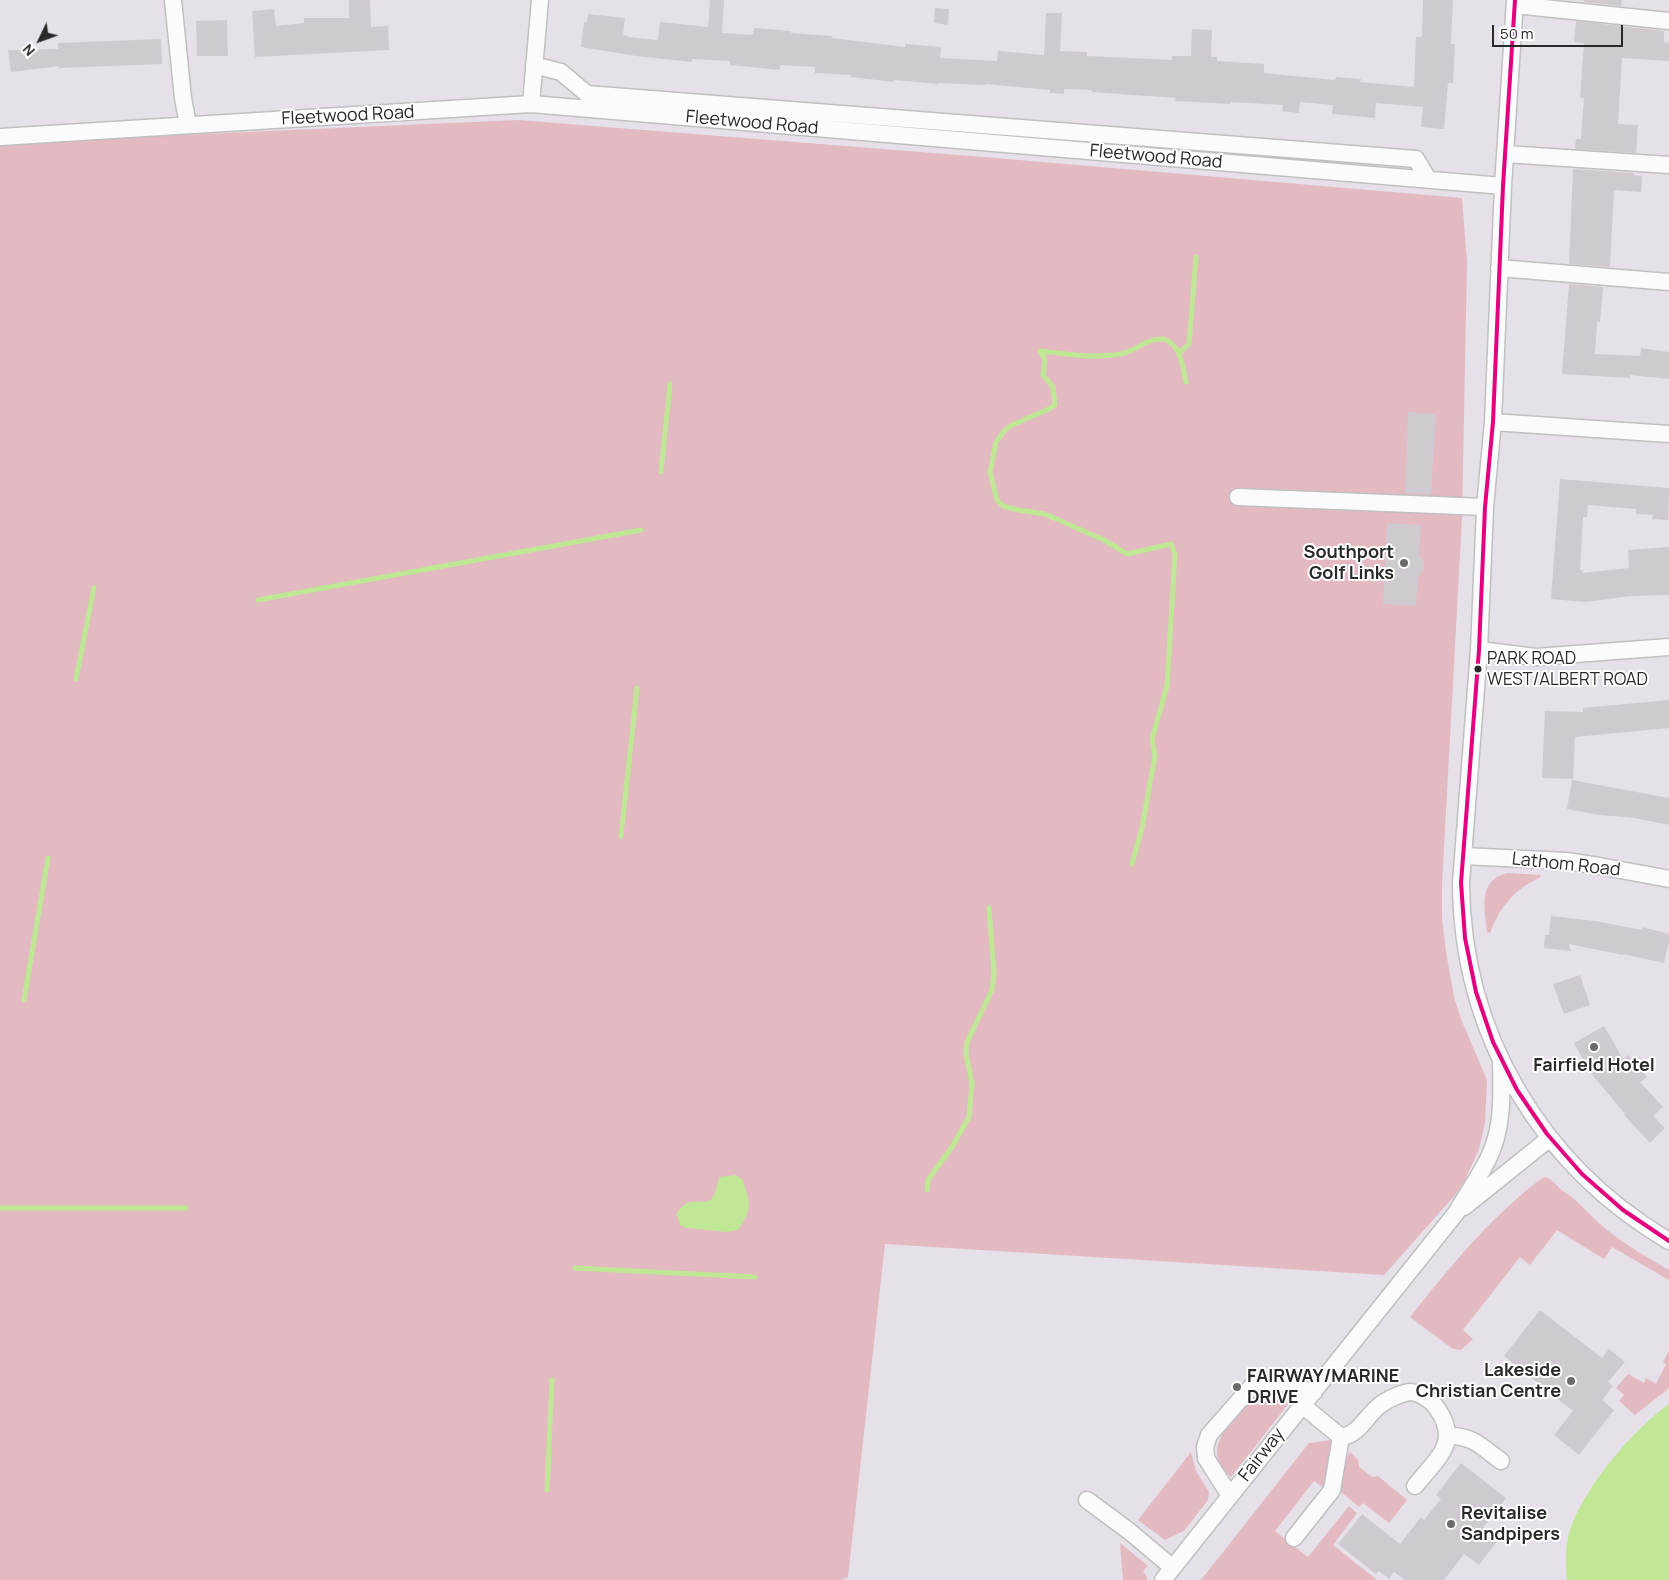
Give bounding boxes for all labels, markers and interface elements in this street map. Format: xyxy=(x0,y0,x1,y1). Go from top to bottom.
north arrow xyxy=(15,15,65,65)
scale bar xyxy=(1494,15,1625,47)
text: 50 m xyxy=(1500,23,1534,44)
text: N xyxy=(18,40,39,60)
street label: Fleetwood Road xyxy=(281,102,415,130)
street label: Fleetwood Road xyxy=(685,106,819,140)
street label: Fleetwood Road xyxy=(1089,140,1223,174)
place label: Southport Golf Links xyxy=(1304,542,1394,584)
marker: Southport Golf Links xyxy=(1398,557,1410,569)
place label: PARK ROAD WEST/ALBERT ROAD xyxy=(1487,649,1648,689)
marker: PARK ROAD WEST/ALBERT ROAD xyxy=(1473,664,1483,674)
street label: Lathom Road xyxy=(1511,849,1621,881)
marker: Fairfield Hotel xyxy=(1588,1041,1600,1053)
place label: Fairfield Hotel xyxy=(1533,1055,1655,1077)
place label: Lakeside Christian Centre xyxy=(1416,1360,1561,1402)
place label: FAIRWAY/MARINE DRIVE xyxy=(1247,1366,1399,1408)
marker: Lakeside Christian Centre xyxy=(1565,1375,1577,1387)
marker: FAIRWAY/MARINE DRIVE xyxy=(1231,1381,1243,1393)
street label: Fairway xyxy=(1235,1424,1289,1486)
place label: Revitalise Sandpipers xyxy=(1461,1503,1560,1546)
marker: Revitalise Sandpipers xyxy=(1445,1518,1457,1530)

